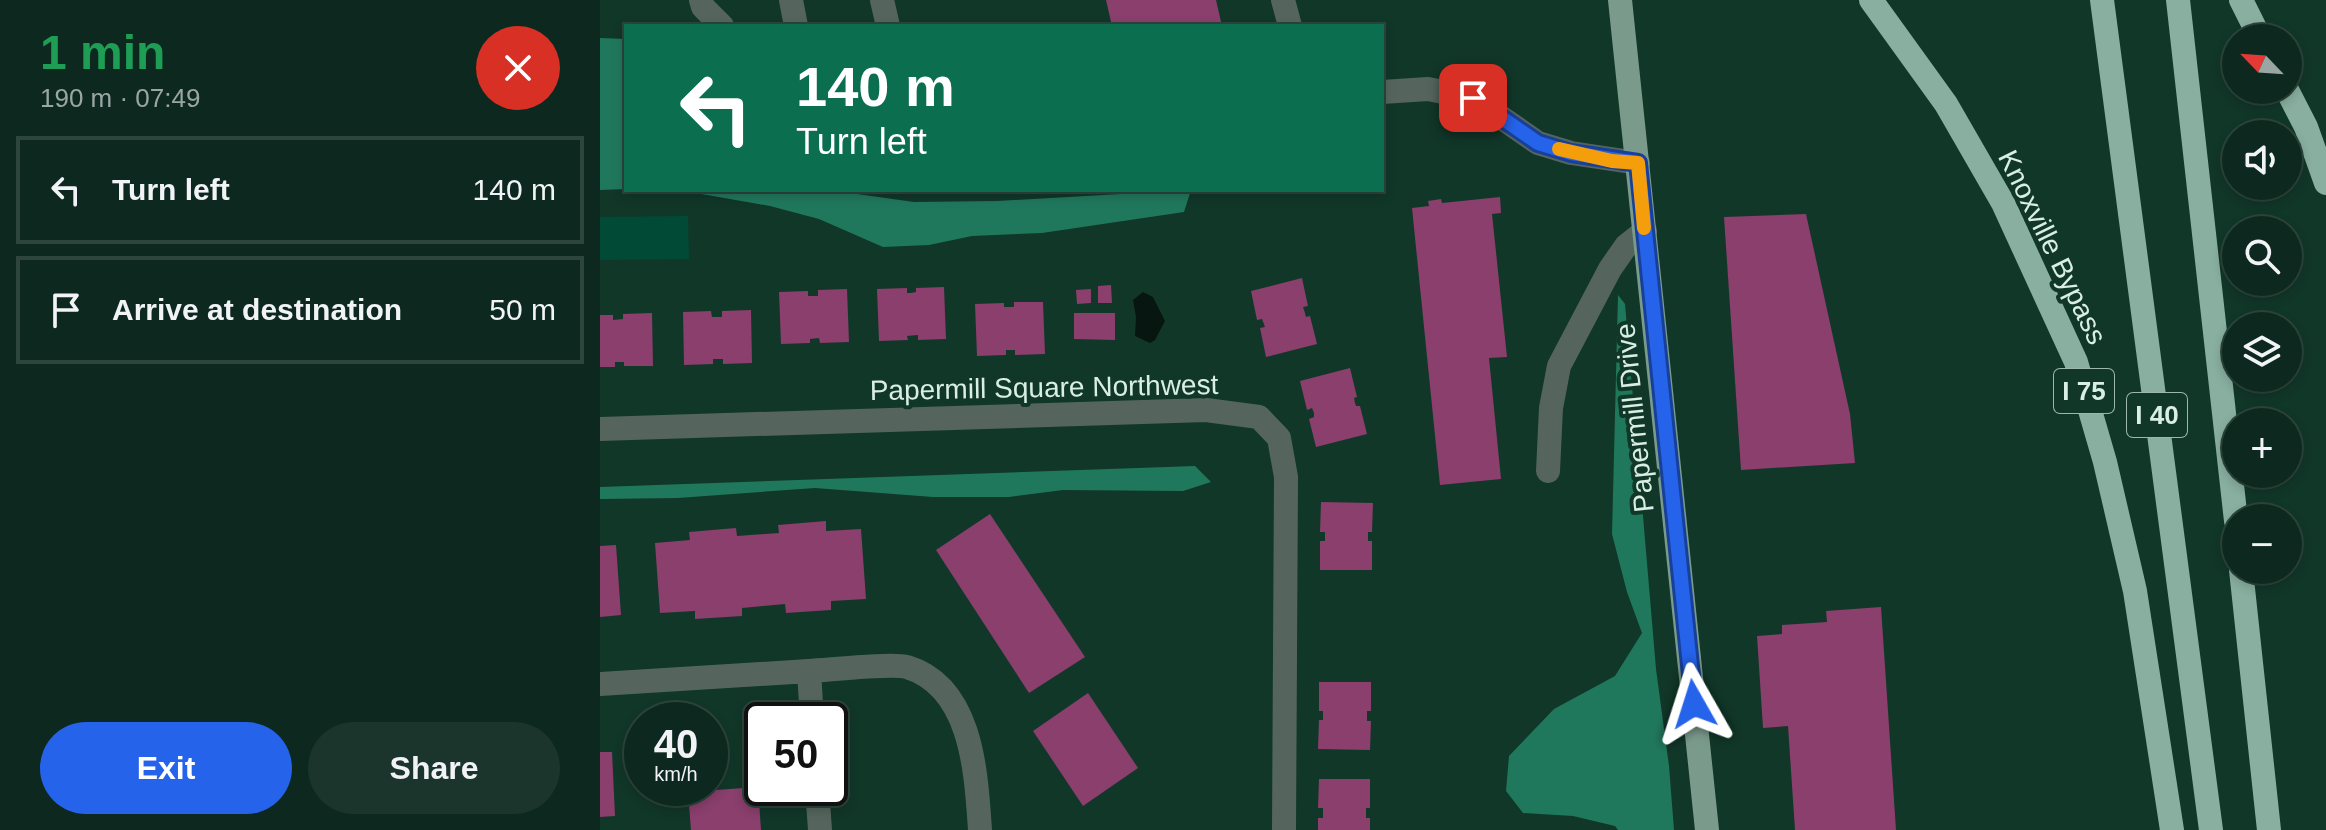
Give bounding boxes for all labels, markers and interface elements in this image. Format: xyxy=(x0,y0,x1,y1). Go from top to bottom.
north arrow xyxy=(2222,24,2302,104)
map controls xyxy=(2222,24,2302,584)
text: 1 min xyxy=(40,26,165,79)
button: close xyxy=(476,26,560,110)
text: 140 m xyxy=(796,55,955,118)
icon: left xyxy=(664,56,768,160)
pin xyxy=(1439,64,1507,132)
icon: arrive xyxy=(1451,76,1495,120)
text: 190 m · 07:49 xyxy=(40,83,200,113)
button: sound xyxy=(2222,120,2302,200)
text: Turn left xyxy=(796,121,927,162)
street label: Knoxville Bypass xyxy=(1992,145,2113,349)
icon: left xyxy=(44,168,88,212)
text: Turn left xyxy=(112,173,230,206)
text: 140 m xyxy=(473,173,556,206)
button: search xyxy=(2222,216,2302,296)
icon: arrive xyxy=(44,288,88,332)
text: Arrive at destination xyxy=(112,293,402,326)
text: 50 m xyxy=(489,293,556,326)
button: layers xyxy=(2222,312,2302,392)
street label: Papermill Drive xyxy=(1609,322,1660,514)
street label: Papermill Square Northwest xyxy=(869,369,1219,406)
road number: I 75 xyxy=(2054,369,2114,413)
road number: I 40 xyxy=(2127,393,2187,437)
button: + xyxy=(2222,408,2302,488)
button: − xyxy=(2222,504,2302,584)
position arrow xyxy=(1652,662,1736,746)
speed limit sign: 50 xyxy=(744,702,848,806)
button: Exit xyxy=(40,722,292,814)
button: Share xyxy=(308,722,560,814)
text: 40 xyxy=(654,722,698,766)
text: km/h xyxy=(654,763,698,785)

